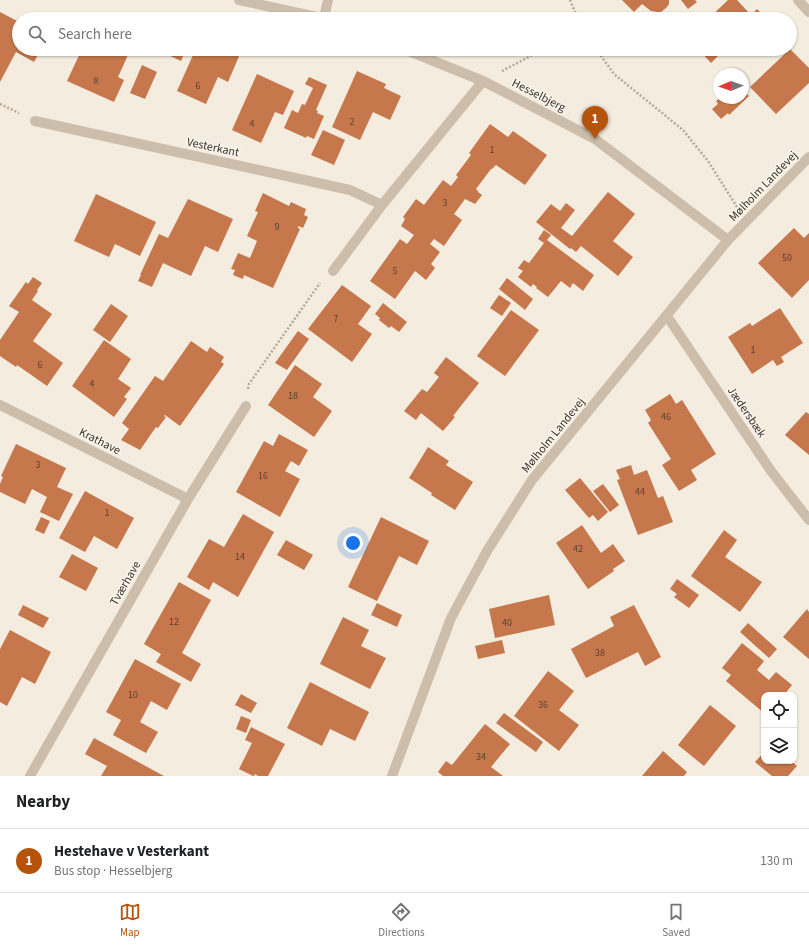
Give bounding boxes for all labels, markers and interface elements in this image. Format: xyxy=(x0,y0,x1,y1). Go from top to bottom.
search box xyxy=(12,12,797,56)
icon: search xyxy=(26,23,48,45)
text: Search here xyxy=(58,24,132,45)
north arrow xyxy=(713,68,749,104)
house number: 8 xyxy=(94,74,99,88)
street label: Hesselbjerg xyxy=(509,75,569,116)
house number: 6 xyxy=(196,79,201,93)
pin: 1 xyxy=(582,106,608,139)
house number: 2 xyxy=(350,115,355,129)
house number: 4 xyxy=(250,117,255,131)
street label: Vesterkant xyxy=(185,134,241,161)
house number: 1 xyxy=(490,143,495,157)
street label: Mølholm Landevej xyxy=(725,147,802,225)
house number: 3 xyxy=(443,196,448,210)
house number: 9 xyxy=(275,220,280,234)
house number: 50 xyxy=(782,251,792,265)
house number: 5 xyxy=(393,264,398,278)
house number: 7 xyxy=(334,312,339,326)
house number: 1 xyxy=(751,343,756,357)
house number: 6 xyxy=(38,358,43,372)
house number: 4 xyxy=(90,377,95,391)
street label: Jædersbæk xyxy=(723,383,770,441)
house number: 18 xyxy=(288,389,298,403)
street label: Mølholm Landevej xyxy=(518,394,589,477)
house number: 46 xyxy=(661,410,671,424)
street label: Krathave xyxy=(76,424,124,459)
house number: 3 xyxy=(36,458,41,472)
house number: 16 xyxy=(258,469,268,483)
house number: 44 xyxy=(635,485,645,499)
house number: 1 xyxy=(105,506,110,520)
your location xyxy=(343,533,363,553)
house number: 42 xyxy=(573,542,583,556)
house number: 14 xyxy=(235,550,245,564)
street label: Tværhave xyxy=(106,558,145,609)
house number: 12 xyxy=(169,615,179,629)
house number: 40 xyxy=(502,616,512,630)
house number: 38 xyxy=(595,646,605,660)
house number: 10 xyxy=(128,688,138,702)
map controls xyxy=(761,692,797,764)
button: locate xyxy=(761,692,797,728)
house number: 36 xyxy=(538,698,548,712)
button: layers xyxy=(761,728,797,764)
house number: 34 xyxy=(476,750,486,764)
text: Nearby xyxy=(16,790,70,814)
text: Hestehave v Vesterkant xyxy=(54,841,209,862)
text: 1 xyxy=(26,852,32,870)
text: 130 m xyxy=(760,852,793,870)
text: Bus stop · Hesselbjerg xyxy=(54,862,172,880)
tab: Map xyxy=(119,901,141,940)
tab: Directions xyxy=(378,901,425,940)
tab: Saved xyxy=(662,901,690,940)

